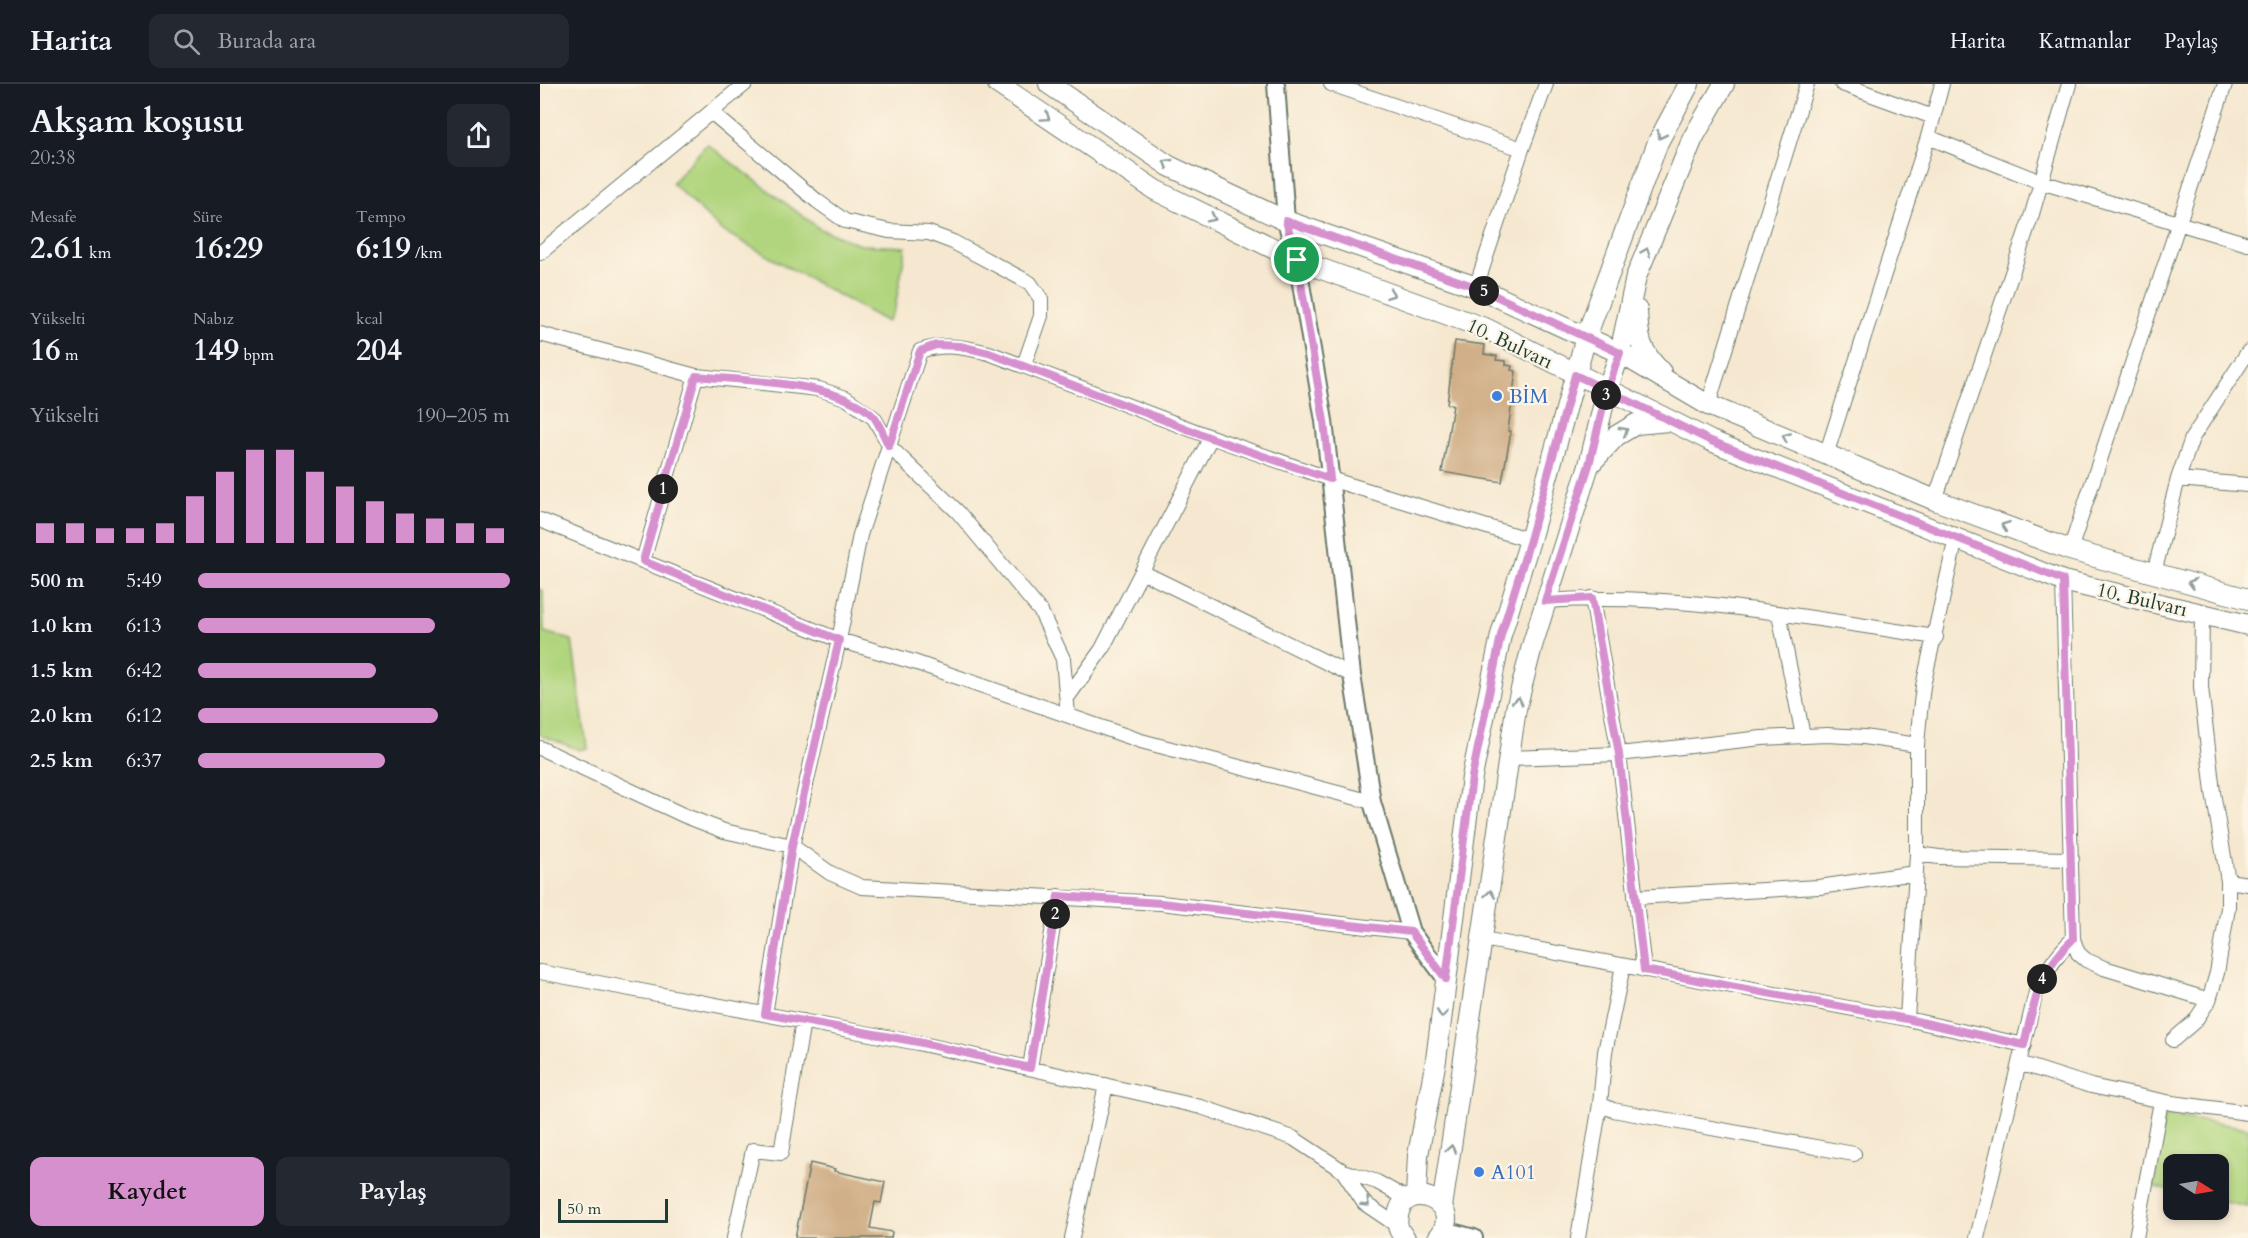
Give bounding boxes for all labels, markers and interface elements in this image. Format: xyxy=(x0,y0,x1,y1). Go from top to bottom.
search box xyxy=(149,14,569,68)
text: Harita xyxy=(30,22,113,60)
icon: search xyxy=(170,25,203,58)
text: Burada ara xyxy=(218,26,316,56)
text: Harita xyxy=(1950,27,2006,56)
text: Katmanlar xyxy=(2039,27,2131,56)
text: Paylaş xyxy=(2164,27,2218,56)
text: Akşam koşusu xyxy=(30,99,244,144)
button: share xyxy=(447,104,510,167)
one-way arrow xyxy=(1039,110,1050,121)
one-way arrow xyxy=(1657,129,1669,140)
text: 20:38 xyxy=(30,144,76,171)
one-way arrow xyxy=(1163,159,1173,171)
text: Mesafe xyxy=(30,206,77,228)
text: Süre xyxy=(193,206,223,228)
text: Tempo xyxy=(356,206,406,228)
one-way arrow xyxy=(1206,211,1217,223)
text: 2.61 xyxy=(30,228,85,269)
text: 16:29 xyxy=(193,228,263,269)
text: 6:19 xyxy=(356,228,411,269)
pin xyxy=(1271,234,1322,285)
text: km xyxy=(85,242,111,264)
text: /km xyxy=(411,242,442,264)
icon: arrive xyxy=(1280,243,1313,276)
one-way arrow xyxy=(1639,247,1651,258)
pin: 5 xyxy=(1469,276,1499,306)
text: 5 xyxy=(1480,280,1488,302)
one-way arrow xyxy=(1385,287,1396,300)
text: Yükselti xyxy=(30,308,86,330)
text: Nabız xyxy=(193,308,234,330)
text: kcal xyxy=(356,308,383,330)
street label: 10. Bulvarı xyxy=(1462,312,1558,375)
text: 16 xyxy=(30,330,61,371)
text: 149 xyxy=(193,330,239,371)
text: 204 xyxy=(356,330,402,371)
text: m xyxy=(61,344,79,366)
text: bpm xyxy=(239,344,274,366)
pin: 3 xyxy=(1591,380,1621,410)
place label: BİM xyxy=(1509,383,1548,410)
text: 3 xyxy=(1602,384,1610,406)
marker: BİM xyxy=(1490,389,1504,403)
text: Yükselti xyxy=(30,402,99,429)
text: 190–205 m xyxy=(415,402,510,429)
one-way arrow xyxy=(1618,427,1628,439)
one-way arrow xyxy=(1781,432,1792,444)
pin: 1 xyxy=(648,474,678,504)
text: 1 xyxy=(659,478,667,500)
one-way arrow xyxy=(2001,520,2011,533)
text: 500 m xyxy=(30,567,85,594)
text: 5:49 xyxy=(126,567,162,594)
street label: 10. Bulvarı xyxy=(2094,576,2190,623)
one-way arrow xyxy=(2187,578,2197,591)
text: 1.0 km xyxy=(30,612,93,639)
text: 6:13 xyxy=(126,612,162,639)
text: 1.5 km xyxy=(30,657,93,684)
text: 6:42 xyxy=(126,657,162,684)
one-way arrow xyxy=(1511,697,1524,707)
text: 2.0 km xyxy=(30,702,93,729)
text: 6:12 xyxy=(126,702,162,729)
text: 2.5 km xyxy=(30,747,93,774)
text: 6:37 xyxy=(126,747,162,774)
one-way arrow xyxy=(1483,890,1495,899)
pin: 2 xyxy=(1040,899,1070,929)
text: 2 xyxy=(1051,903,1059,925)
pin: 4 xyxy=(2027,964,2057,994)
text: 4 xyxy=(2038,968,2046,990)
one-way arrow xyxy=(1436,1009,1449,1018)
one-way arrow xyxy=(1445,1145,1457,1154)
north arrow xyxy=(2163,1154,2229,1220)
map controls xyxy=(2163,1154,2229,1220)
button: Kaydet xyxy=(30,1157,264,1226)
button: Paylaş xyxy=(276,1157,510,1226)
place label: A101 xyxy=(1491,1159,1536,1186)
marker: A101 xyxy=(1472,1165,1486,1179)
one-way arrow xyxy=(1359,1195,1370,1206)
scale bar xyxy=(558,1196,668,1224)
text: 50 m xyxy=(567,1198,601,1220)

